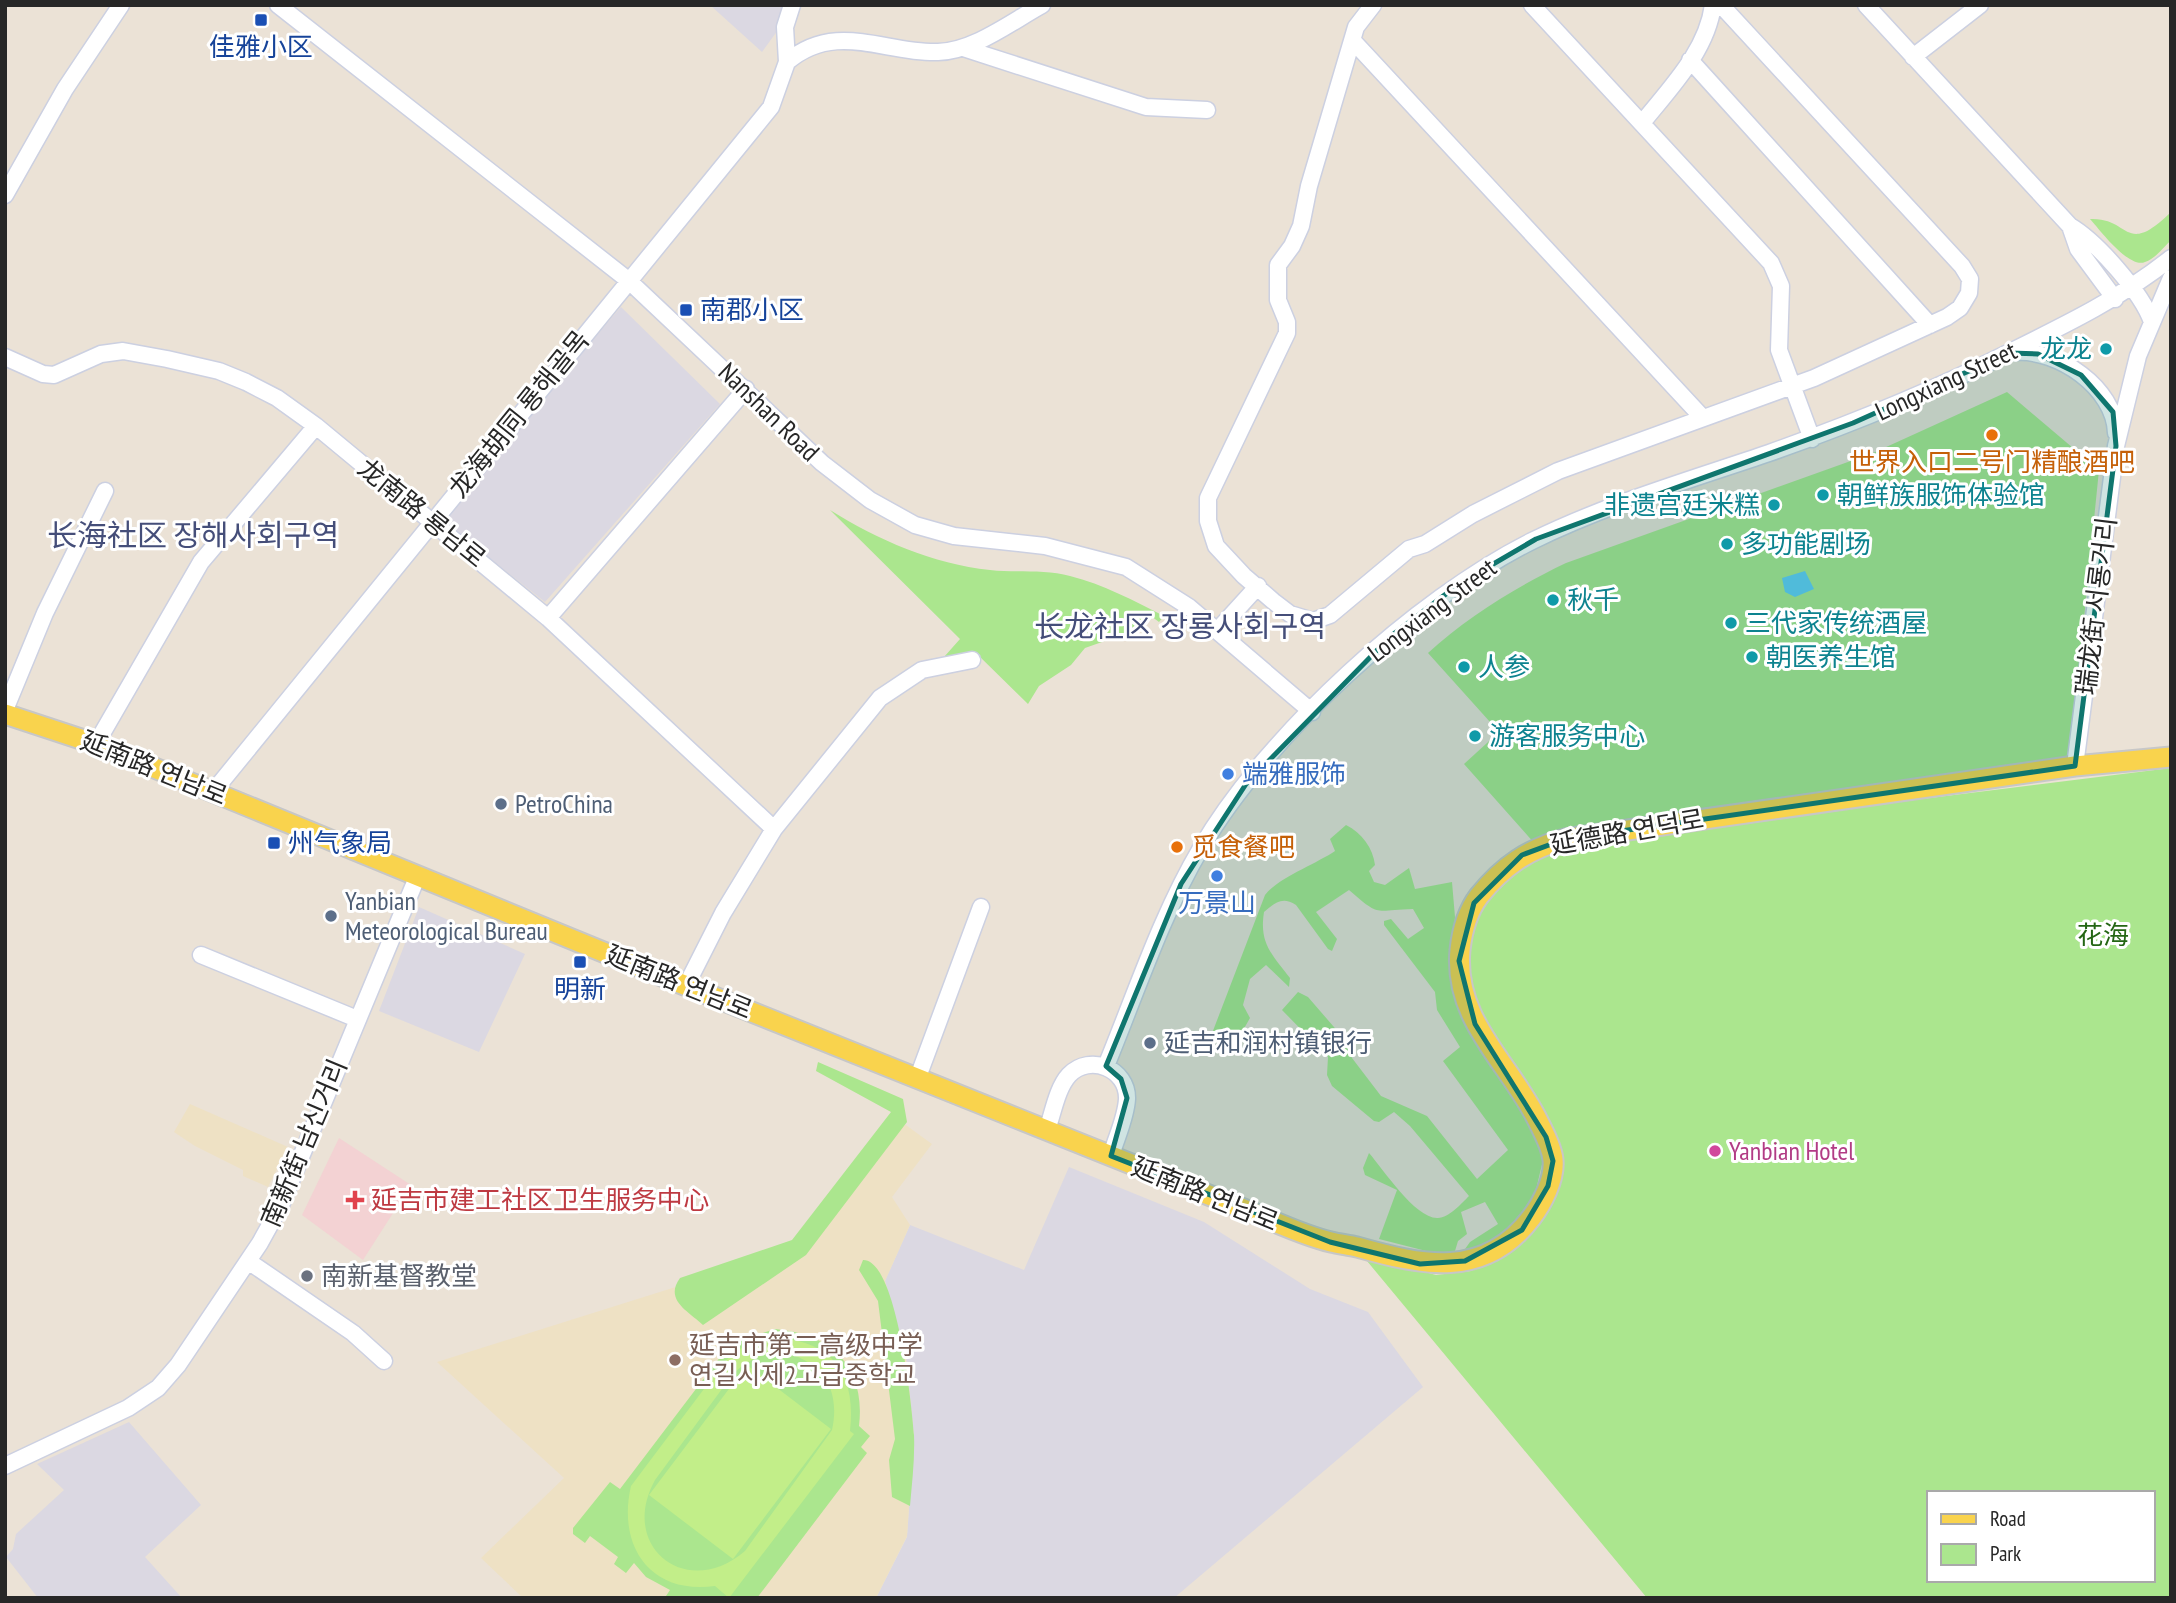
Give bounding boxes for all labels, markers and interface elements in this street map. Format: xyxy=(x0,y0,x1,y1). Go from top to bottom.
marker: 佳雅小区 xyxy=(253,12,269,28)
place label: 佳雅小区 xyxy=(209,30,313,63)
place label: 南郡小区 xyxy=(700,293,804,326)
marker: 南郡小区 xyxy=(678,302,694,318)
street label: 龙海胡同 룡해골목 xyxy=(441,324,596,504)
place label: 龙龙 xyxy=(2040,332,2092,365)
street label: Longxiang Street xyxy=(1870,333,2022,428)
marker: 龙龙 xyxy=(2098,341,2114,357)
street label: Nanshan Road xyxy=(712,355,827,468)
marker: 世界入口二号门精酿酒吧 xyxy=(1984,427,2000,443)
place label: 世界入口二号门精酿酒吧 xyxy=(1849,445,2135,478)
street label: 龙南路 룡남로 xyxy=(352,451,493,574)
place label: 朝鲜族服饰体验馆 xyxy=(1837,478,2045,511)
marker: 朝鲜族服饰体验馆 xyxy=(1815,487,1831,503)
place label: 非遗宫廷米糕 xyxy=(1604,488,1760,521)
marker: 非遗宫廷米糕 xyxy=(1766,497,1782,513)
district label: 长海社区 장해사회구역 xyxy=(47,515,339,554)
street label: 瑞龙街 서룡거리 xyxy=(2068,515,2123,697)
place label: 多功能剧场 xyxy=(1741,527,1871,560)
marker: 多功能剧场 xyxy=(1719,536,1735,552)
street label: Longxiang Street xyxy=(1361,551,1502,669)
place label: 秋千 xyxy=(1567,583,1619,616)
marker: 秋千 xyxy=(1545,592,1561,608)
district label: 长龙社区 장룡사회구역 xyxy=(1034,606,1326,645)
place label: 三代家传统酒屋 xyxy=(1745,606,1927,639)
marker: 三代家传统酒屋 xyxy=(1723,615,1739,631)
place label: 朝医养生馆 xyxy=(1766,640,1896,673)
marker: 朝医养生馆 xyxy=(1744,649,1760,665)
place label: 人参 xyxy=(1478,650,1530,683)
marker: 人参 xyxy=(1456,659,1472,675)
place label: 游客服务中心 xyxy=(1489,719,1645,752)
street label: 延南路 연남로 xyxy=(76,723,232,812)
marker: 游客服务中心 xyxy=(1467,728,1483,744)
place label: 端雅服饰 xyxy=(1242,757,1346,790)
marker: 端雅服饰 xyxy=(1220,766,1236,782)
place label: PetroChina xyxy=(515,787,613,820)
marker: PetroChina xyxy=(493,796,509,812)
street label: 延德路 연덕로 xyxy=(1548,802,1706,861)
place label: 州气象局 xyxy=(288,826,392,859)
place label: 觅食餐吧 xyxy=(1191,830,1295,863)
marker: 州气象局 xyxy=(266,835,282,851)
marker: 觅食餐吧 xyxy=(1169,839,1185,855)
marker: 万景山 xyxy=(1209,868,1225,884)
place label: Yanbian Meteorological Bureau xyxy=(345,884,548,947)
place label: 万景山 xyxy=(1178,886,1256,919)
marker: Yanbian Meteorological Bureau xyxy=(323,908,339,924)
park label: 花海 xyxy=(2077,918,2129,951)
street label: 延南路 연남로 xyxy=(601,937,757,1026)
marker: 明新 xyxy=(572,954,588,970)
place label: 明新 xyxy=(554,972,606,1005)
place label: 延吉和润村镇银行 xyxy=(1164,1026,1372,1059)
marker: 延吉和润村镇银行 xyxy=(1142,1035,1158,1051)
street label: 南新街 남신거리 xyxy=(253,1054,354,1232)
place label: Yanbian Hotel xyxy=(1729,1134,1854,1167)
marker: Yanbian Hotel xyxy=(1707,1143,1723,1159)
street label: 延南路 연남로 xyxy=(1127,1149,1283,1238)
place label: 延吉市建工社区卫生服务中心 xyxy=(371,1183,709,1216)
marker: 延吉市建工社区卫生服务中心 xyxy=(345,1190,365,1210)
place label: 南新基督教堂 xyxy=(321,1259,477,1292)
marker: 南新基督教堂 xyxy=(299,1268,315,1284)
place label: 延吉市第二高级中学 연길시제2고급중학교 xyxy=(689,1328,923,1391)
marker: 延吉市第二高级中学 연길시제2고급중학교 xyxy=(667,1352,683,1368)
legend xyxy=(1927,1491,2155,1582)
text: Road xyxy=(1990,1505,2026,1532)
text: Park xyxy=(1990,1540,2021,1567)

